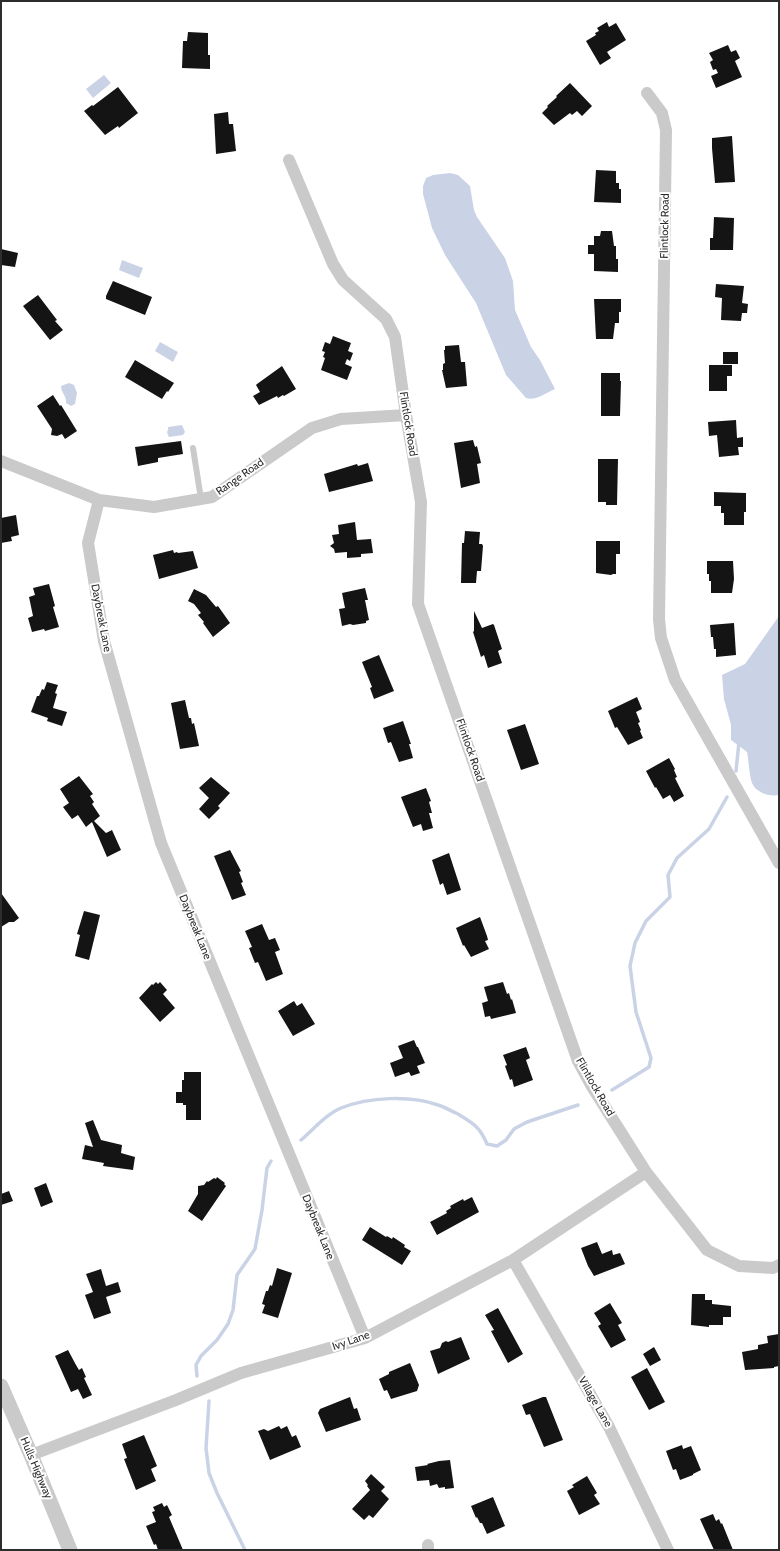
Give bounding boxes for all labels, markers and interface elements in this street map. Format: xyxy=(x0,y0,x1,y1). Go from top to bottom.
street label: Flintlock Road xyxy=(658,193,672,259)
street label: Flintlock Road xyxy=(396,391,420,457)
street label: Range Road xyxy=(214,456,266,498)
street label: Daybreak Lane xyxy=(88,583,114,653)
street label: Flintlock Road xyxy=(453,717,487,783)
street label: Daybreak Lane xyxy=(176,893,214,961)
street label: Flintlock Road xyxy=(573,1055,617,1119)
street label: Daybreak Lane xyxy=(299,1193,337,1261)
street label: Ivy Lane xyxy=(331,1328,371,1354)
street label: Village Lane xyxy=(575,1374,615,1430)
street label: Hulls Highway xyxy=(17,1435,55,1501)

